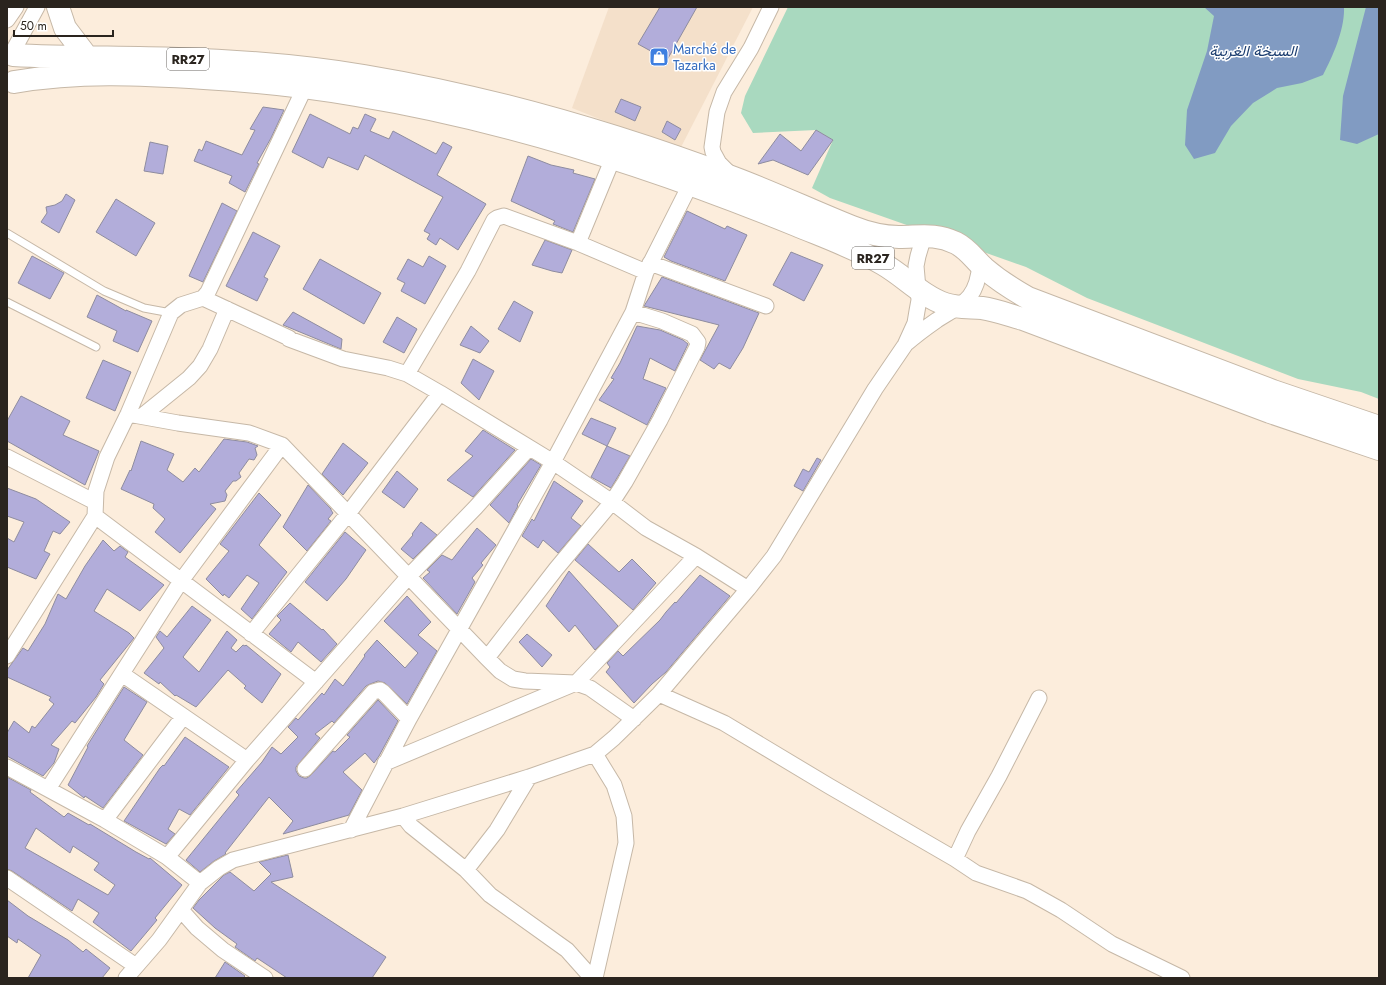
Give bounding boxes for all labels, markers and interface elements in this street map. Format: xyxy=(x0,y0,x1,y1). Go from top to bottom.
scale bar xyxy=(14,12,113,38)
text: 50 m xyxy=(20,17,47,35)
place label: Marché de Tazarka xyxy=(673,39,736,75)
water label: السبخة الغربية xyxy=(1209,40,1298,62)
shop icon: Marché de Tazarka xyxy=(648,46,670,68)
road number: RR27 xyxy=(167,48,209,70)
road number: RR27 xyxy=(852,247,894,269)

